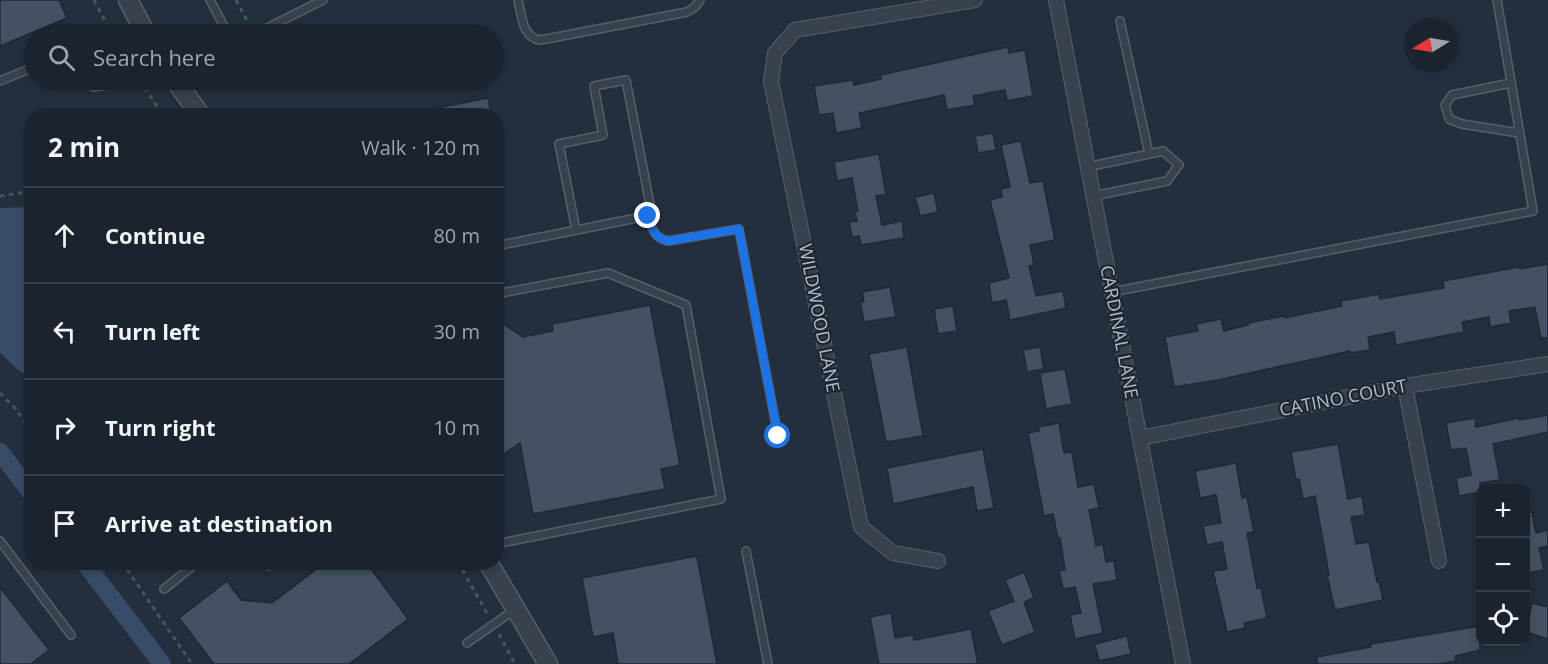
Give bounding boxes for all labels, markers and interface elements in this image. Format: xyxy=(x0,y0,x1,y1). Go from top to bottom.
north arrow xyxy=(1404,18,1458,72)
search box xyxy=(24,24,504,90)
icon: search xyxy=(45,41,78,74)
text: Search here xyxy=(93,42,216,72)
text: 2 min xyxy=(48,129,120,165)
text: Walk · 120 m xyxy=(361,134,480,161)
route end xyxy=(634,202,660,228)
icon: ahead xyxy=(48,219,81,252)
text: Continue xyxy=(105,220,205,250)
text: 80 m xyxy=(433,222,480,249)
street label: WILDWOOD LANE xyxy=(794,242,846,394)
street label: CARDINAL LANE xyxy=(1095,263,1145,400)
icon: left xyxy=(48,315,81,348)
text: Turn left xyxy=(105,316,200,346)
text: 30 m xyxy=(433,318,480,345)
street label: CATINO COURT xyxy=(1277,373,1409,421)
icon: right xyxy=(48,411,81,444)
text: Turn right xyxy=(105,412,216,442)
text: 10 m xyxy=(433,414,480,441)
route start xyxy=(764,422,790,448)
map controls xyxy=(1476,484,1530,646)
button: + xyxy=(1476,484,1530,538)
icon: arrive xyxy=(48,507,81,540)
text: Arrive at destination xyxy=(105,508,333,538)
button: − xyxy=(1476,538,1530,592)
button: locate xyxy=(1476,592,1530,646)

